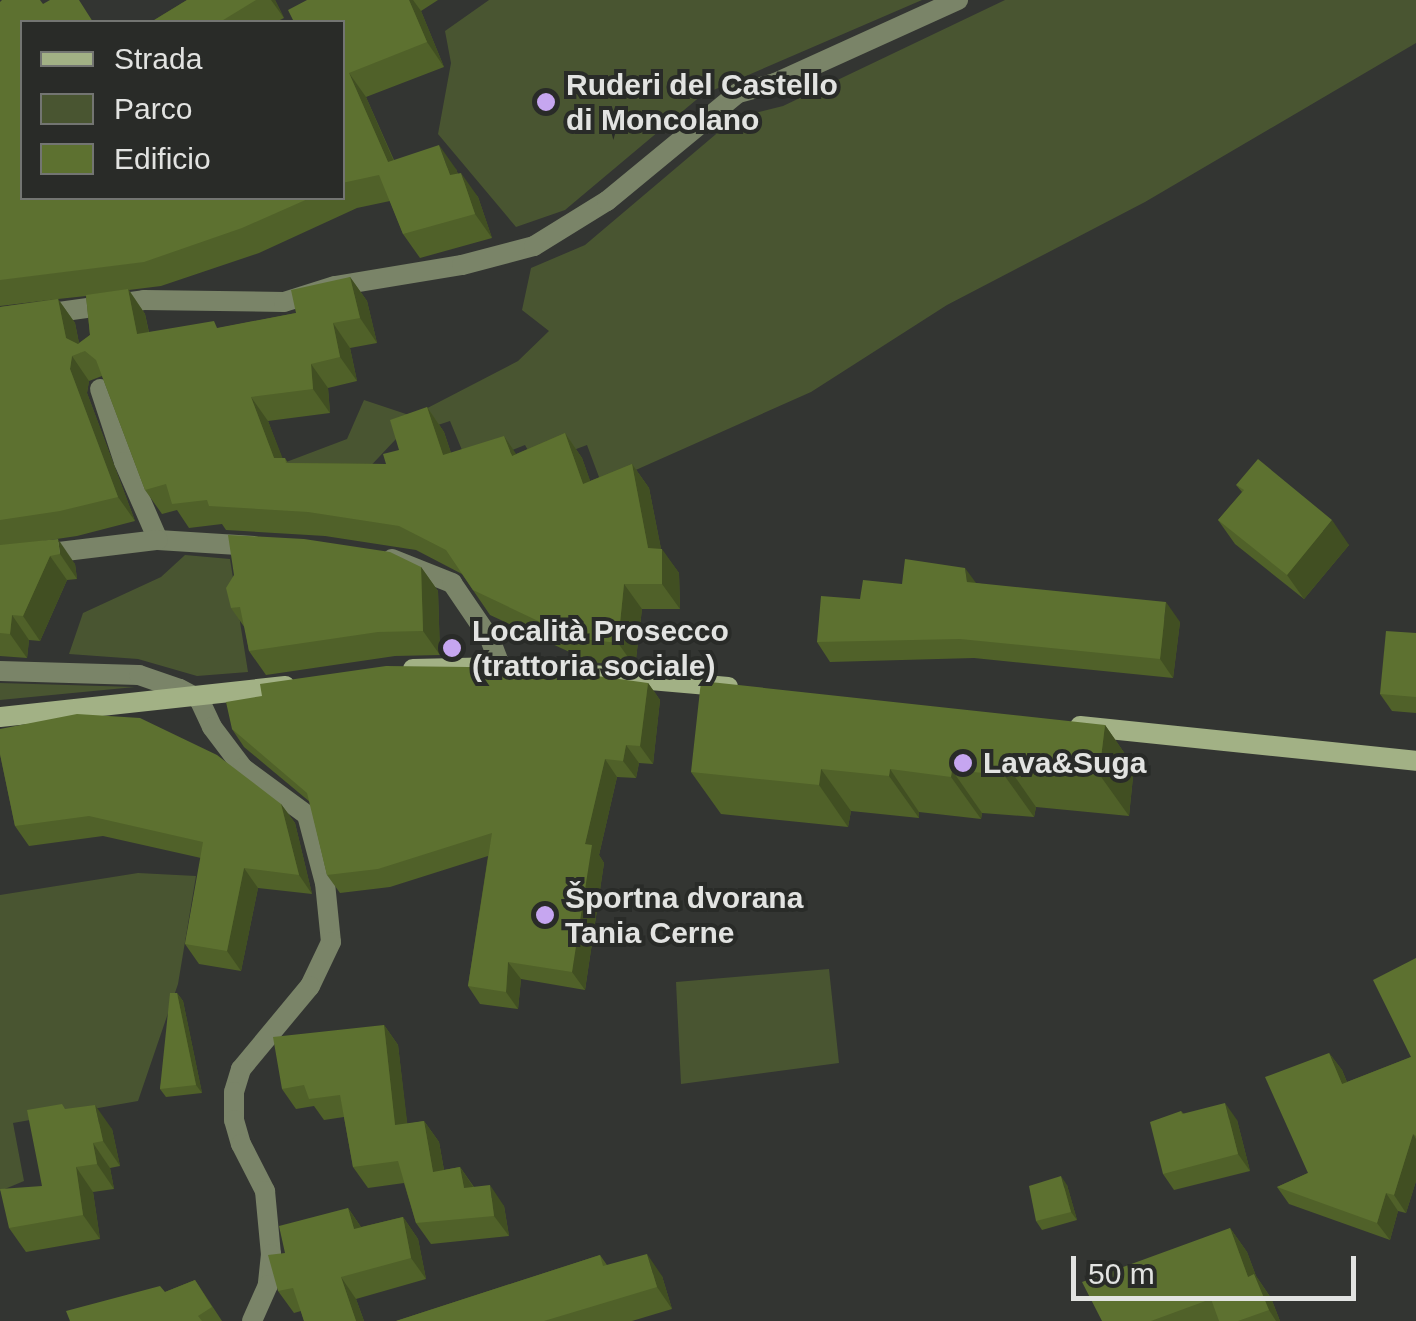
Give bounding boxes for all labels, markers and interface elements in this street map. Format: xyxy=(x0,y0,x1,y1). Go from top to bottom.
legend xyxy=(20,20,345,200)
text: Strada xyxy=(114,42,202,75)
place label: Ruderi del Castello di Moncolano xyxy=(566,67,838,138)
marker: Ruderi del Castello di Moncolano xyxy=(535,91,557,113)
text: Parco xyxy=(114,92,192,125)
text: Edificio xyxy=(114,142,211,175)
place label: Località Prosecco (trattoria sociale) xyxy=(472,613,729,684)
marker: Località Prosecco (trattoria sociale) xyxy=(441,637,463,659)
place label: Lava&Suga xyxy=(983,745,1146,781)
marker: Lava&Suga xyxy=(952,752,974,774)
place label: Športna dvorana Tania Cerne xyxy=(565,880,803,950)
marker: Športna dvorana Tania Cerne xyxy=(534,904,556,926)
scale bar xyxy=(1076,1236,1361,1298)
text: 50 m xyxy=(1088,1257,1155,1290)

